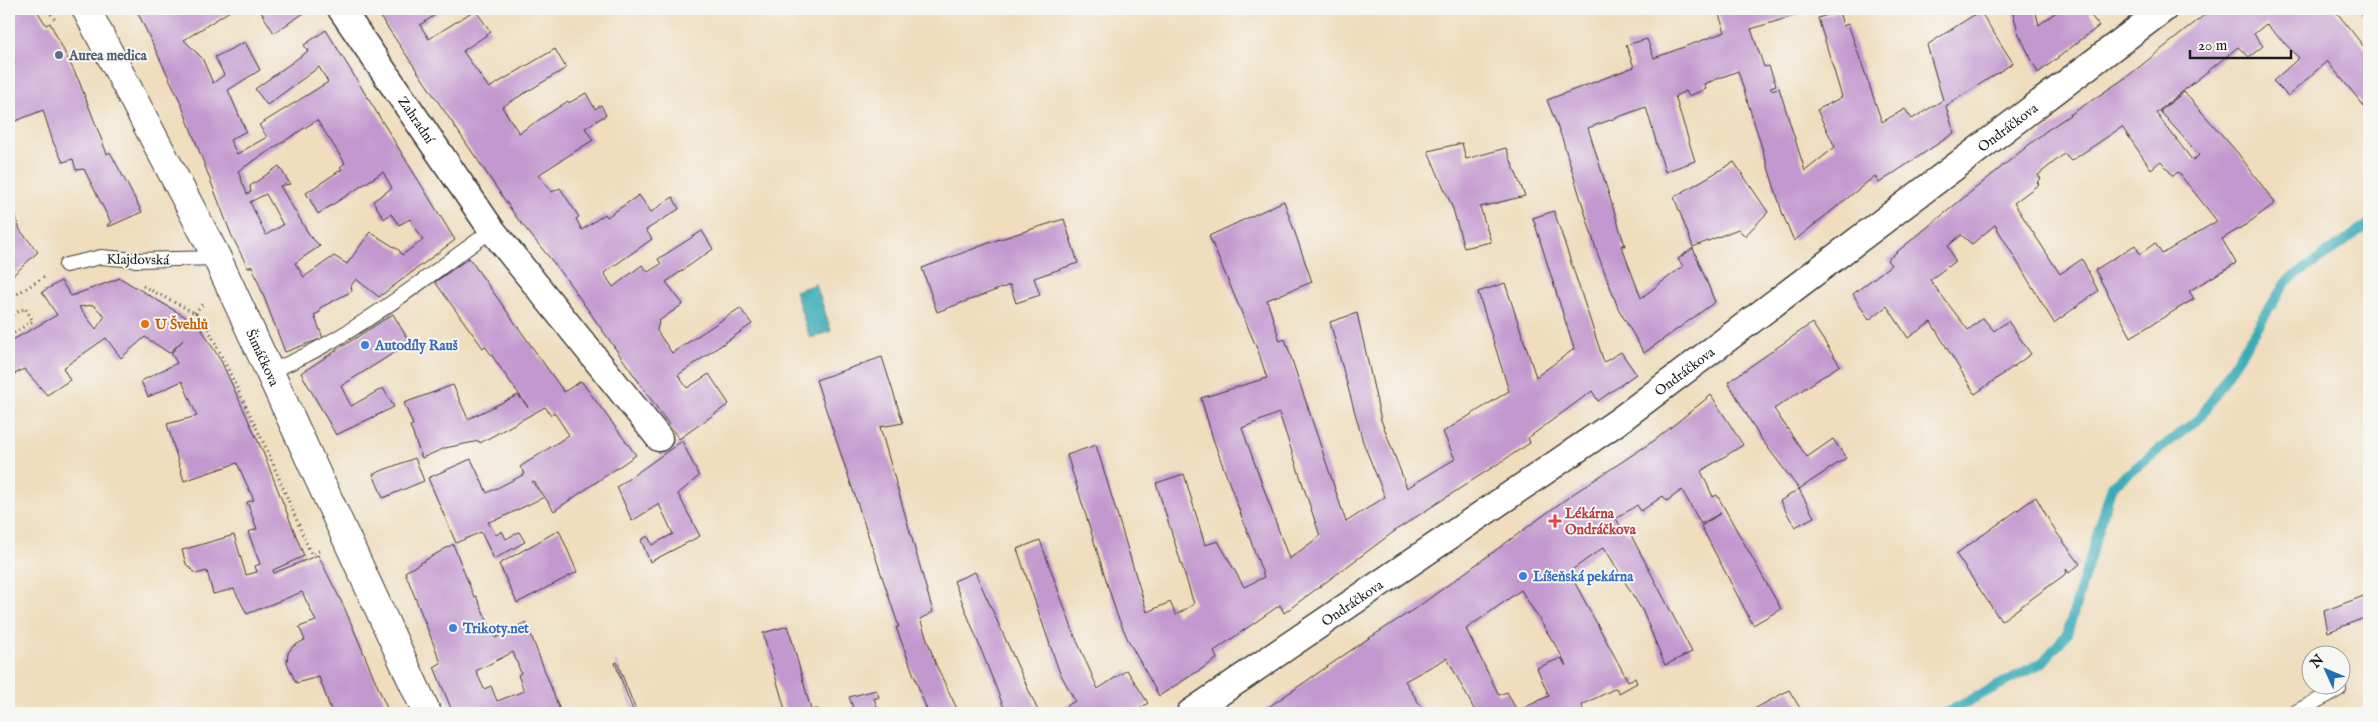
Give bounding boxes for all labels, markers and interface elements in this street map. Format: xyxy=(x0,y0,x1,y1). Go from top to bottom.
scale bar xyxy=(2190,28,2292,60)
text: 20 m xyxy=(2198,36,2228,55)
place label: Aurea medica xyxy=(68,47,148,65)
marker: Aurea medica xyxy=(53,49,65,61)
street label: Zahradní xyxy=(393,93,439,148)
street label: Ondráčkova xyxy=(1974,99,2042,156)
street label: Klajdovská xyxy=(106,250,171,270)
place label: U Švehlů xyxy=(154,315,209,334)
marker: U Švehlů xyxy=(139,318,151,330)
street label: Šimáčkova xyxy=(241,326,283,390)
place label: Autodíly Rauš xyxy=(374,337,458,355)
marker: Autodíly Rauš xyxy=(359,339,371,351)
street label: Ondráčkova xyxy=(1651,343,1719,401)
place label: Lékárna Ondráčkova xyxy=(1565,505,1637,539)
marker: Lékárna Ondráčkova xyxy=(1549,515,1561,527)
place label: Líšeňská pekárna xyxy=(1533,568,1634,586)
marker: Líšeňská pekárna xyxy=(1517,570,1529,582)
street label: Ondráčkova xyxy=(1318,576,1388,631)
place label: Trikoty.net xyxy=(462,620,529,638)
marker: Trikoty.net xyxy=(447,622,459,634)
north arrow xyxy=(2300,644,2350,694)
text: N xyxy=(2306,651,2328,673)

